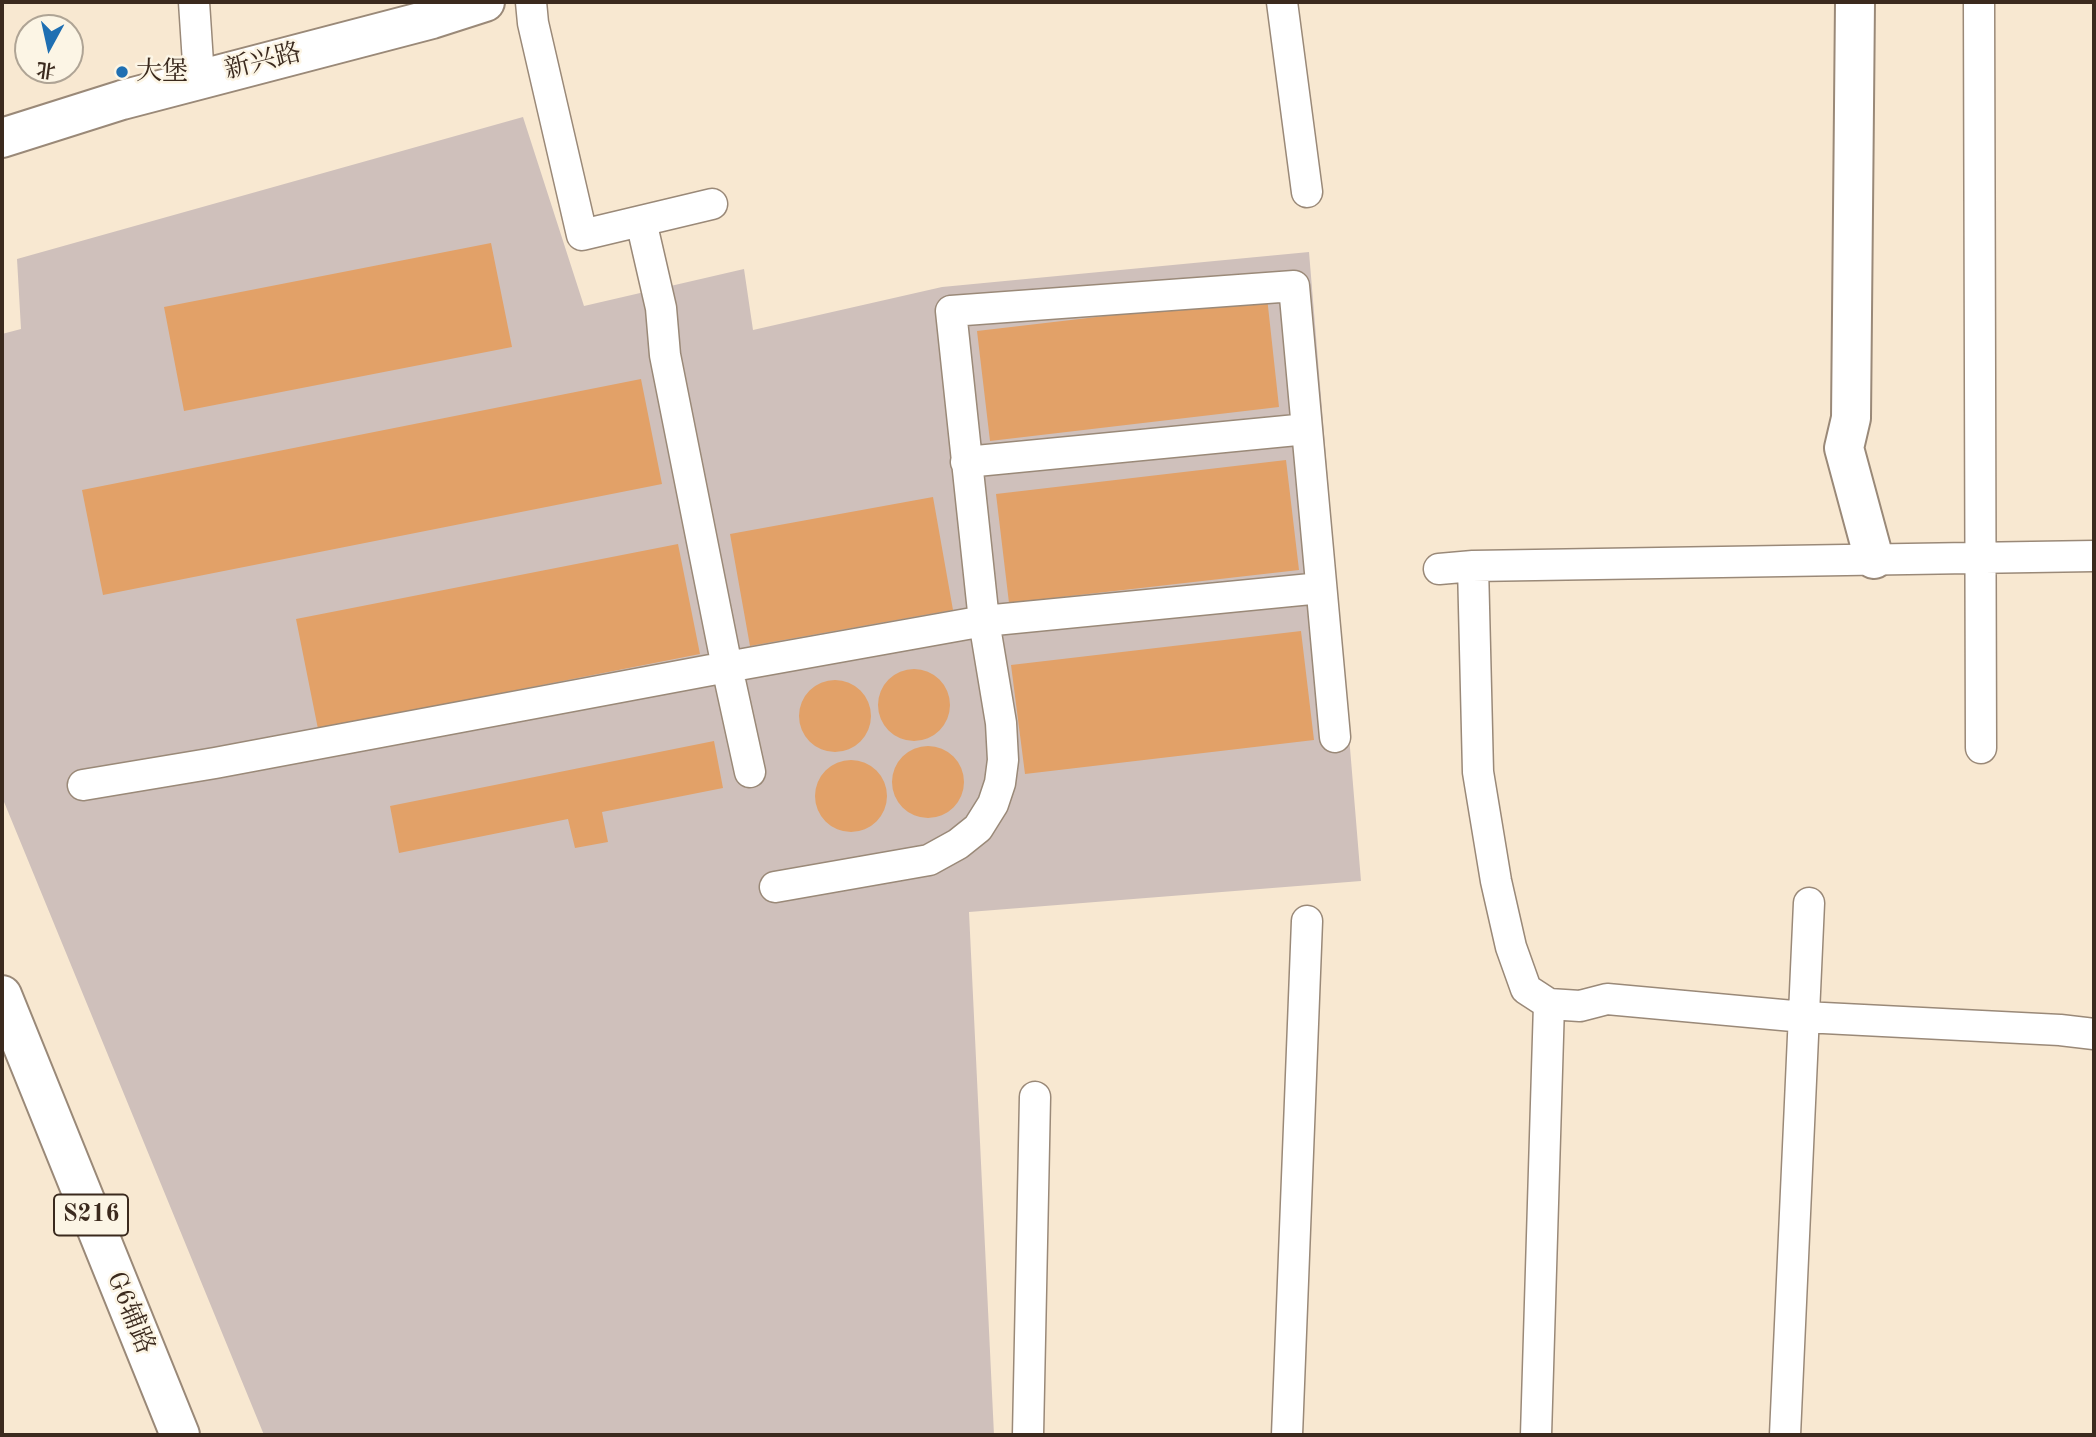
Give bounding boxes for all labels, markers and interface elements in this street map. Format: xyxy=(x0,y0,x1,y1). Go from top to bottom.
north arrow xyxy=(14,14,84,84)
street label: 新兴路 xyxy=(221,37,305,87)
place label: 大堡 xyxy=(136,56,188,88)
text: 北 xyxy=(36,58,57,79)
marker: 大堡 xyxy=(114,64,130,80)
road number: S216 xyxy=(54,1195,128,1236)
street label: G6辅路 xyxy=(99,1267,161,1359)

